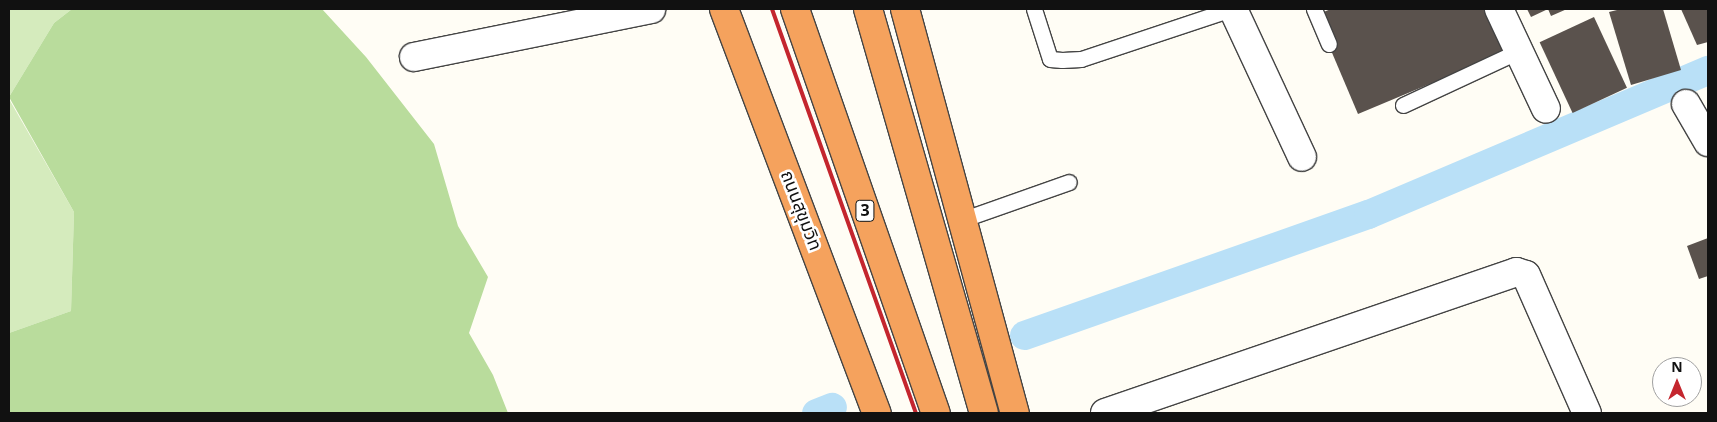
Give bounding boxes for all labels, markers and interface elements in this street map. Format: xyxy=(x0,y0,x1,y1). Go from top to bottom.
street label: ถนนสุขุมวิท xyxy=(775,168,825,254)
road number: 3 xyxy=(855,198,875,225)
north arrow xyxy=(1652,357,1702,407)
text: N xyxy=(1671,357,1683,378)

